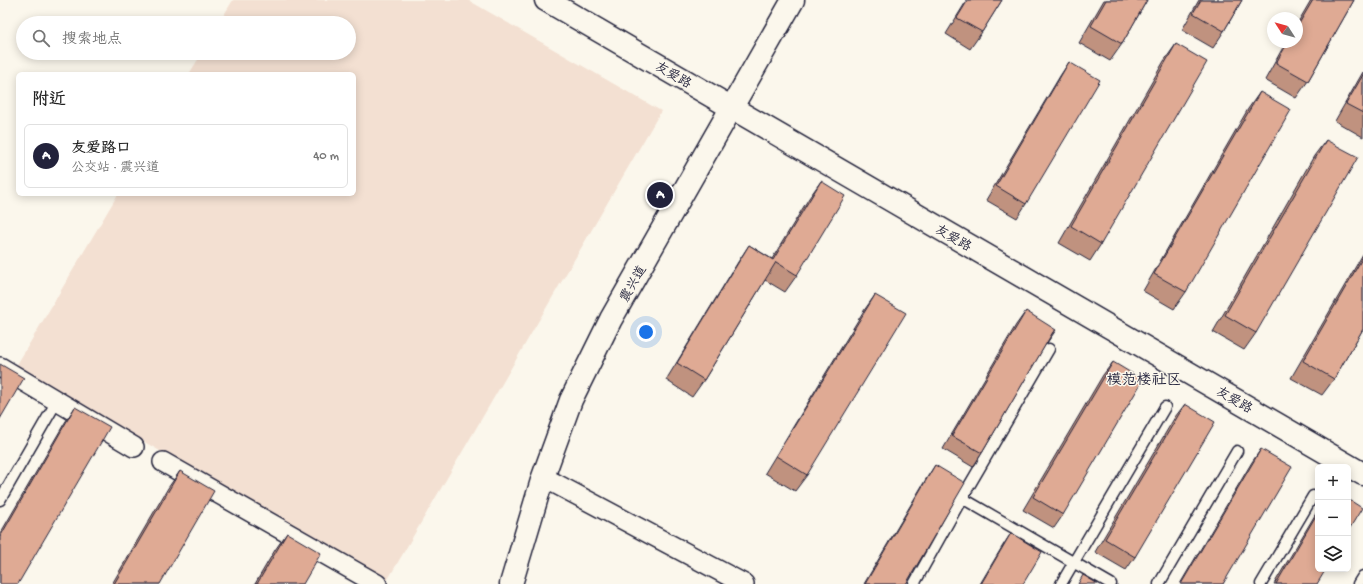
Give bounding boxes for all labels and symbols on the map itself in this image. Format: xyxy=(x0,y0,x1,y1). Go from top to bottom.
north arrow xyxy=(1267,12,1303,48)
street label: 友爱路 xyxy=(652,59,694,92)
pin: A xyxy=(647,180,673,210)
street label: 友爱路 xyxy=(932,222,974,255)
street label: 震兴道 xyxy=(617,263,650,305)
your location xyxy=(636,322,656,342)
district label: 模范楼社区 xyxy=(1106,372,1182,390)
street label: 友爱路 xyxy=(1213,384,1255,417)

